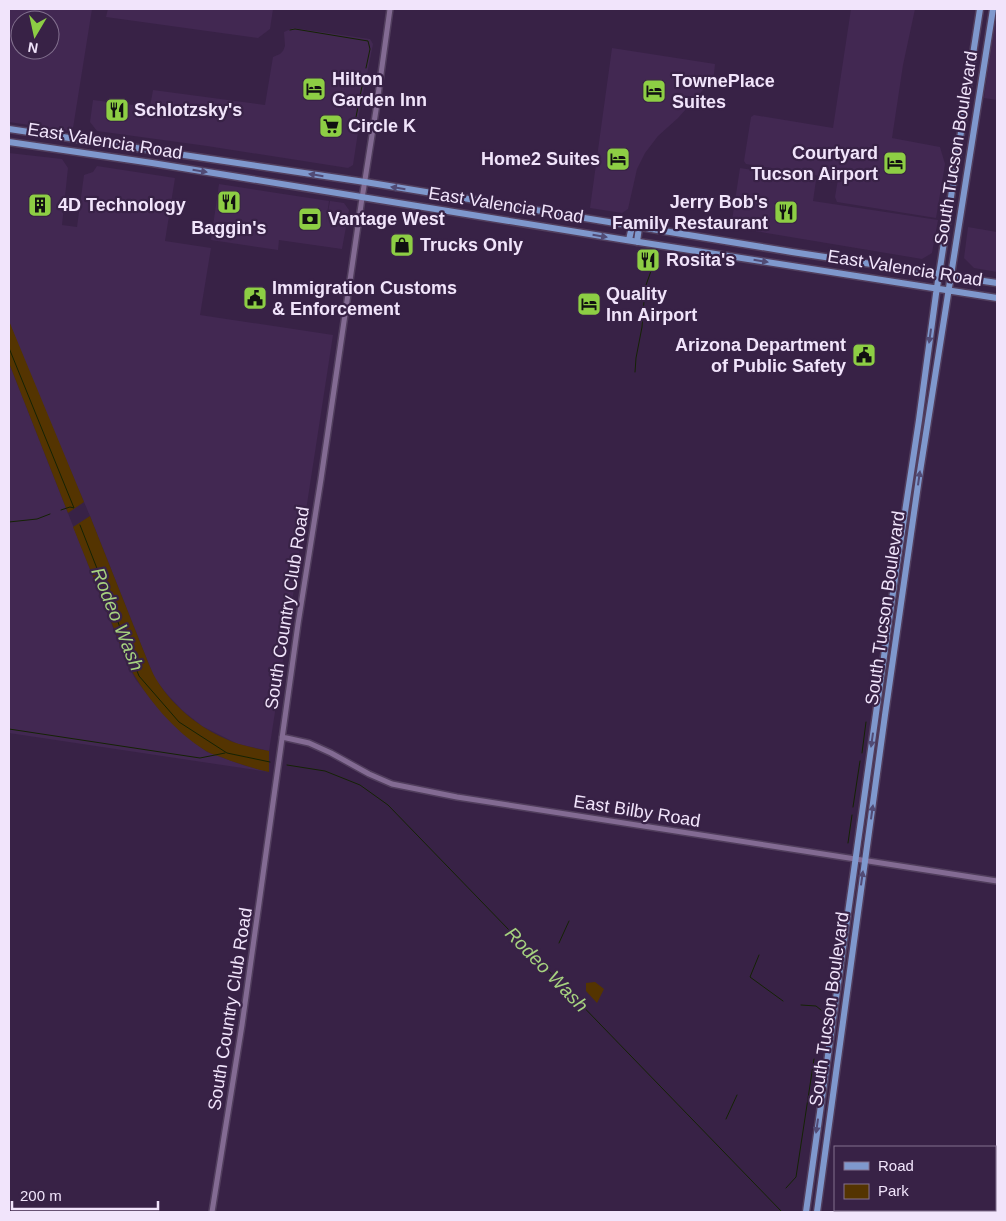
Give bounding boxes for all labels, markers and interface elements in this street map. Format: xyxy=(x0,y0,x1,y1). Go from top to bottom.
north arrow xyxy=(10,10,60,60)
text: N xyxy=(27,39,39,57)
street label: South Tucson Boulevard xyxy=(931,50,981,246)
place label: Hilton Garden Inn xyxy=(332,69,427,110)
place label: TownePlace Suites xyxy=(672,71,775,112)
hotel icon: Hilton Garden Inn xyxy=(301,76,327,102)
hotel icon: TownePlace Suites xyxy=(641,78,667,104)
restaurant icon: Schlotzsky's xyxy=(104,97,130,123)
place label: Schlotzsky's xyxy=(134,100,242,120)
supermarket icon: Circle K xyxy=(318,113,344,139)
place label: Circle K xyxy=(348,116,416,136)
street label: East Valencia Road xyxy=(26,119,184,163)
place label: Courtyard Tucson Airport xyxy=(751,143,878,184)
hotel icon: Home2 Suites xyxy=(605,146,631,172)
place label: Home2 Suites xyxy=(481,149,600,169)
hotel icon: Courtyard Tucson Airport xyxy=(882,150,908,176)
one-way arrow xyxy=(193,167,209,175)
one-way arrow xyxy=(308,171,324,179)
one-way arrow xyxy=(390,183,406,191)
street label: East Valencia Road xyxy=(427,183,585,227)
restaurant icon: Baggin's xyxy=(216,189,242,215)
building icon: 4D Technology xyxy=(27,192,53,218)
place label: Jerry Bob's Family Restaurant xyxy=(612,192,768,233)
place label: 4D Technology xyxy=(58,195,186,215)
restaurant icon: Jerry Bob's Family Restaurant xyxy=(773,199,799,225)
bank icon: Vantage West xyxy=(297,206,323,232)
place label: Vantage West xyxy=(328,209,445,229)
place label: Baggin's xyxy=(191,218,267,238)
shop icon: Trucks Only xyxy=(389,232,415,258)
one-way arrow xyxy=(593,232,609,240)
place label: Trucks Only xyxy=(420,235,523,255)
street label: East Valencia Road xyxy=(826,246,984,290)
restaurant icon: Rosita's xyxy=(635,247,661,273)
place label: Rosita's xyxy=(666,250,735,270)
one-way arrow xyxy=(753,257,769,265)
place label: Immigration Customs & Enforcement xyxy=(272,278,457,319)
place label: Quality Inn Airport xyxy=(606,284,697,325)
public building icon: Immigration Customs & Enforcement xyxy=(242,285,268,311)
hotel icon: Quality Inn Airport xyxy=(576,291,602,317)
one-way arrow xyxy=(926,329,934,345)
place label: Arizona Department of Public Safety xyxy=(675,335,846,376)
public building icon: Arizona Department of Public Safety xyxy=(851,342,877,368)
one-way arrow xyxy=(916,470,924,486)
street label: South Country Club Road xyxy=(261,505,313,711)
street label: South Tucson Boulevard xyxy=(861,509,909,707)
water label: Rodeo Wash xyxy=(87,564,148,674)
one-way arrow xyxy=(868,732,876,748)
street label: East Bilby Road xyxy=(572,791,702,831)
one-way arrow xyxy=(868,804,876,820)
one-way arrow xyxy=(859,869,867,885)
street label: South Country Club Road xyxy=(204,906,256,1112)
street label: South Tucson Boulevard xyxy=(805,910,853,1108)
water label: Rodeo Wash xyxy=(501,923,592,1016)
one-way arrow xyxy=(813,1118,821,1134)
legend xyxy=(834,1146,996,1211)
text: Road xyxy=(878,1157,914,1174)
scale bar xyxy=(12,1178,159,1210)
text: Park xyxy=(878,1182,909,1199)
text: 200 m xyxy=(20,1187,62,1204)

